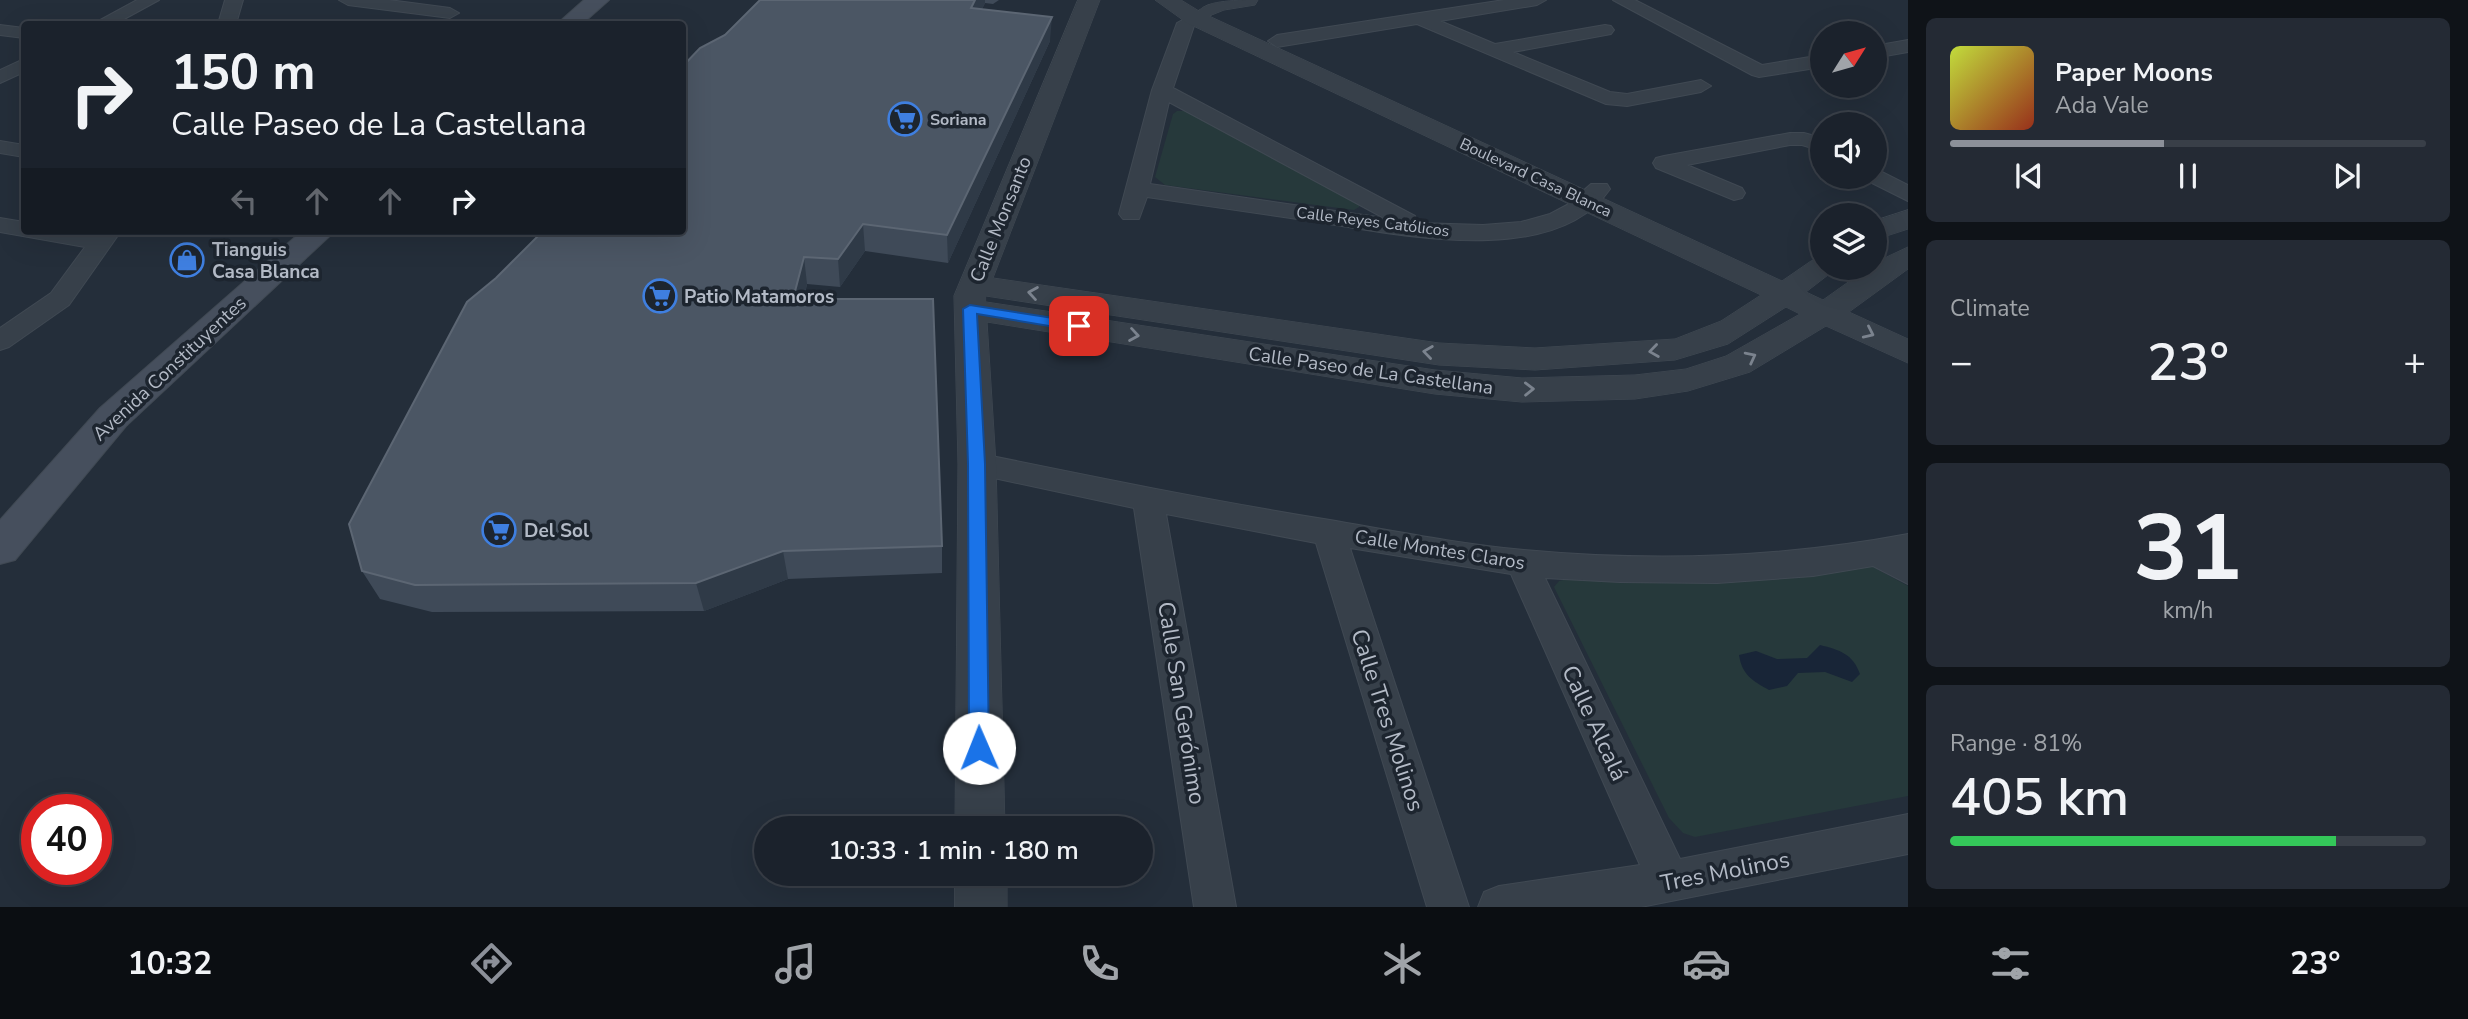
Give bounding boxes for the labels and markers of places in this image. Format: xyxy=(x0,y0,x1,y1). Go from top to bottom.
supermarket icon: Soriana xyxy=(886,100,924,138)
place label: Soriana xyxy=(930,109,987,131)
place label: Tianguis Casa Blanca xyxy=(212,237,320,285)
shop icon: Tianguis Casa Blanca xyxy=(168,241,206,279)
supermarket icon: Patio Matamoros xyxy=(641,277,679,315)
place label: Patio Matamoros xyxy=(684,284,834,310)
pin xyxy=(1049,296,1109,356)
supermarket icon: Del Sol xyxy=(480,511,518,549)
place label: Del Sol xyxy=(524,518,589,544)

